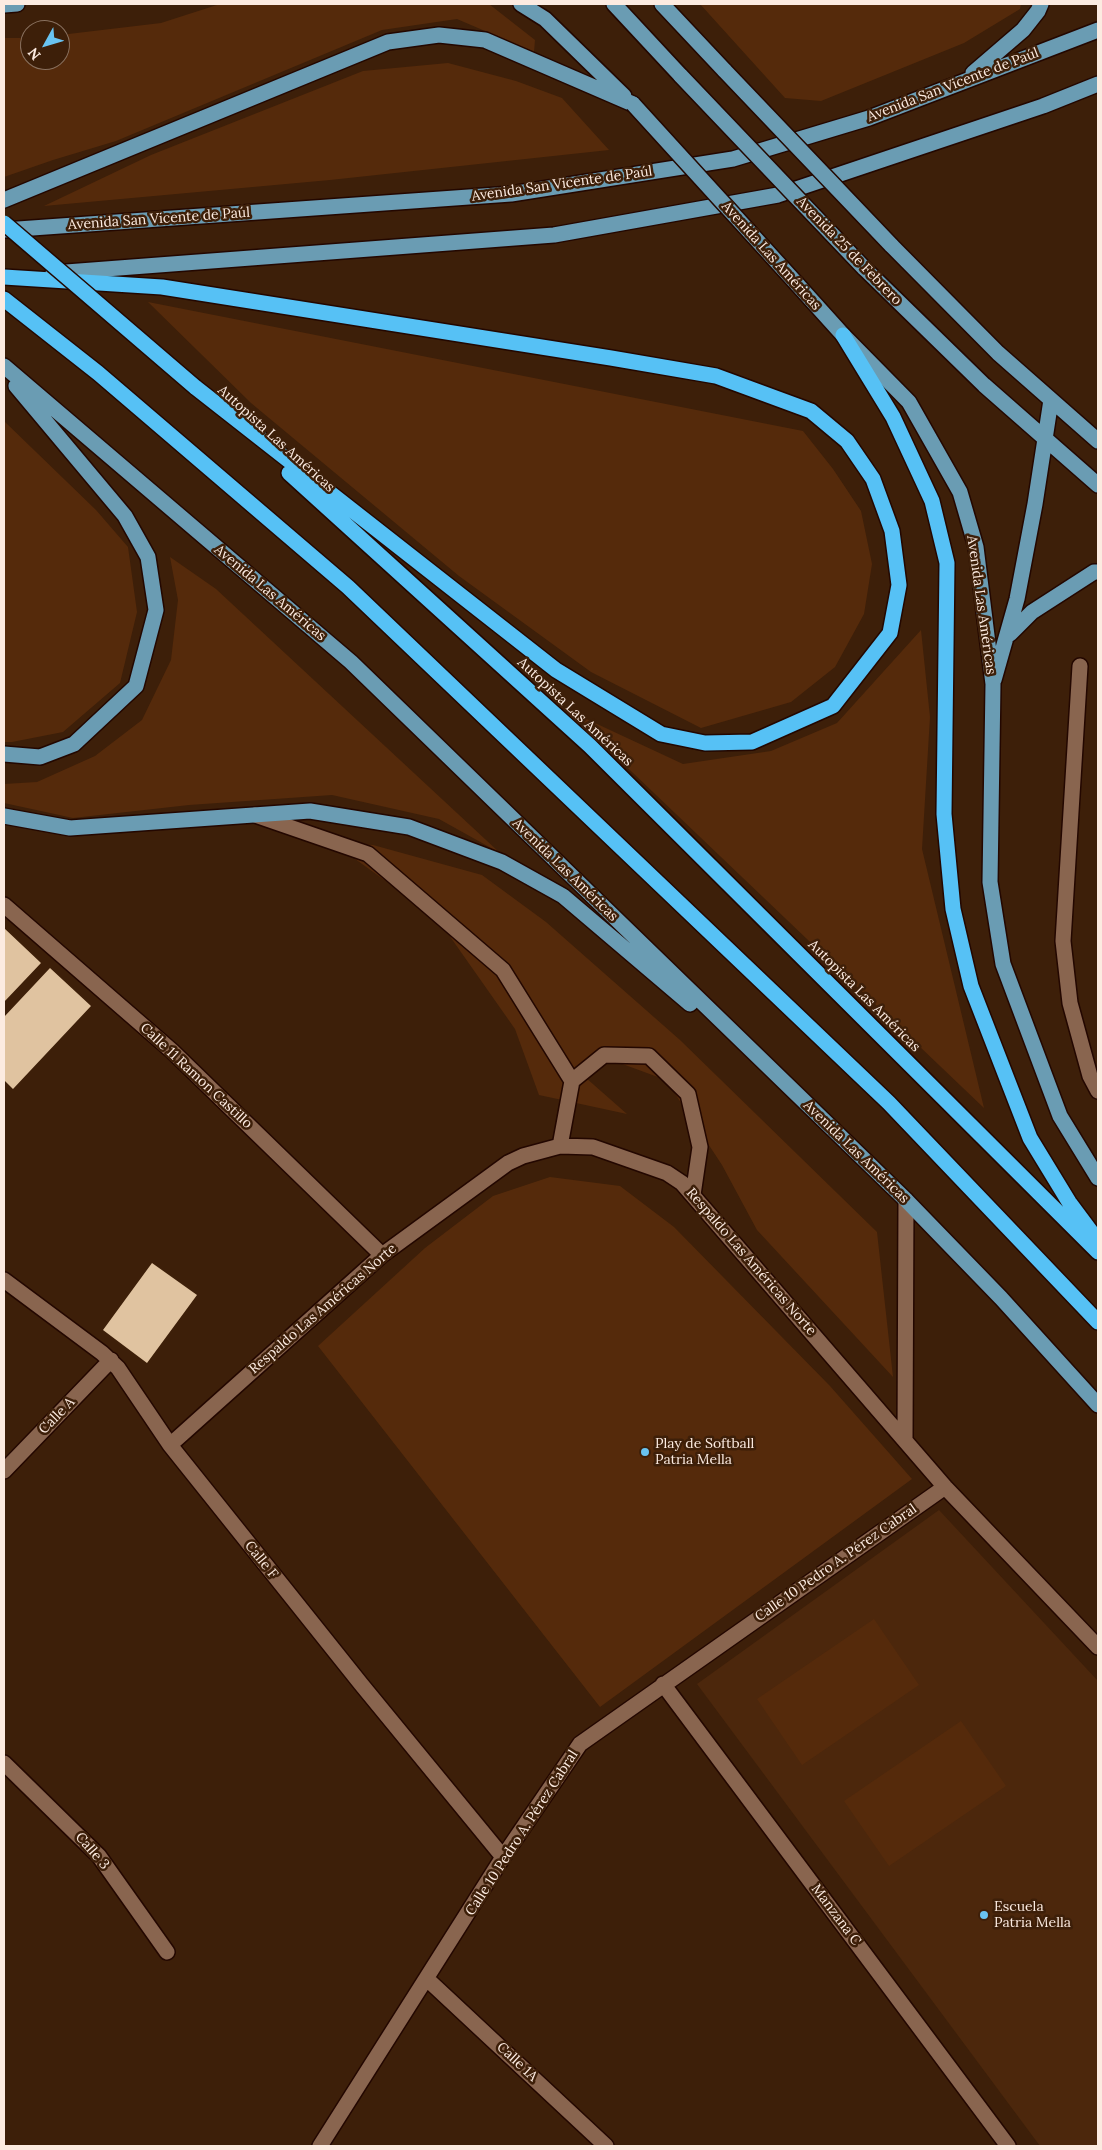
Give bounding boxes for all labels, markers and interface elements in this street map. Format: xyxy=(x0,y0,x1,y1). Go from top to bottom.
north arrow xyxy=(20,20,70,70)
text: N xyxy=(24,44,45,64)
street label: Avenida San Vicente de Paúl xyxy=(865,44,1041,126)
street label: Avenida San Vicente de Paúl xyxy=(471,163,653,205)
street label: Avenida 25 de Febrero xyxy=(793,193,905,309)
street label: Avenida Las Américas xyxy=(718,198,824,314)
street label: Avenida San Vicente de Paúl xyxy=(67,204,251,234)
street label: Autopista Las Américas xyxy=(214,382,338,496)
street label: Avenida Las Américas xyxy=(963,534,999,676)
street label: Avenida Las Américas xyxy=(211,541,329,645)
street label: Autopista Las Américas xyxy=(514,654,636,770)
street label: Avenida Las Américas xyxy=(509,815,621,925)
street label: Autopista Las Américas xyxy=(804,936,924,1056)
street label: Calle 11 Ramon Castillo xyxy=(136,1020,256,1132)
street label: Avenida Las Américas xyxy=(800,1097,912,1207)
street label: Respaldo Las Américas Norte xyxy=(682,1185,820,1339)
street label: Respaldo Las Américas Norte xyxy=(246,1240,400,1378)
street label: Calle A xyxy=(35,1394,79,1438)
place label: Play de Softball Patria Mella xyxy=(655,1436,754,1468)
marker: Play de Softball Patria Mella xyxy=(639,1446,651,1458)
street label: Calle 10 Pedro A. Pérez Cabral xyxy=(752,1501,920,1625)
street label: Calle F xyxy=(241,1538,281,1582)
street label: Calle 10 Pedro A. Pérez Cabral xyxy=(462,1747,582,1919)
street label: Calle 3 xyxy=(71,1829,113,1873)
street label: Manzana C xyxy=(808,1881,864,1949)
place label: Escuela Patria Mella xyxy=(994,1899,1071,1931)
marker: Escuela Patria Mella xyxy=(978,1909,990,1921)
street label: Calle 1A xyxy=(493,2039,541,2085)

